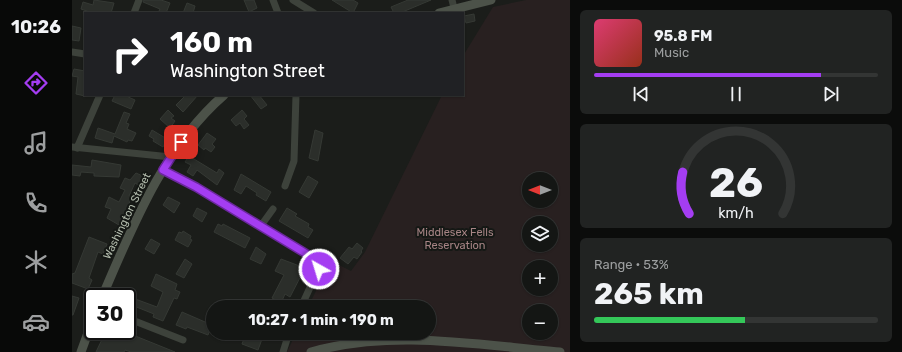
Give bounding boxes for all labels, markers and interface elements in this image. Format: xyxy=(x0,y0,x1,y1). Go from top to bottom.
text: 10:26 xyxy=(11,16,61,38)
text: 160 m xyxy=(170,26,253,59)
text: 95.8 FM xyxy=(654,27,712,45)
icon: right xyxy=(104,28,156,80)
text: Music xyxy=(654,45,689,60)
text: Washington Street xyxy=(170,60,325,82)
icon: directions xyxy=(22,69,50,97)
icon: previous xyxy=(630,83,652,105)
icon: pause xyxy=(725,83,747,105)
icon: next xyxy=(820,83,842,105)
pin xyxy=(164,125,198,159)
icon: music xyxy=(22,129,50,157)
icon: arrive xyxy=(170,131,192,153)
text: 26 xyxy=(709,158,763,207)
street label: Washington Street xyxy=(100,170,154,261)
north arrow xyxy=(522,172,558,208)
map controls xyxy=(522,172,558,340)
icon: phone xyxy=(22,189,50,217)
text: km/h xyxy=(718,205,754,222)
button: layers xyxy=(522,216,558,252)
park label: Middlesex Fells Reservation xyxy=(416,226,494,252)
icon: climate xyxy=(22,248,50,276)
position arrow xyxy=(298,248,340,290)
text: Range · 53% xyxy=(594,257,669,272)
button: + xyxy=(522,260,558,296)
text: 265 km xyxy=(594,276,704,312)
speed limit sign: 30 xyxy=(84,288,136,340)
button: − xyxy=(522,304,558,340)
icon: car xyxy=(22,308,50,336)
text: 10:27 · 1 min · 190 m xyxy=(248,311,394,329)

